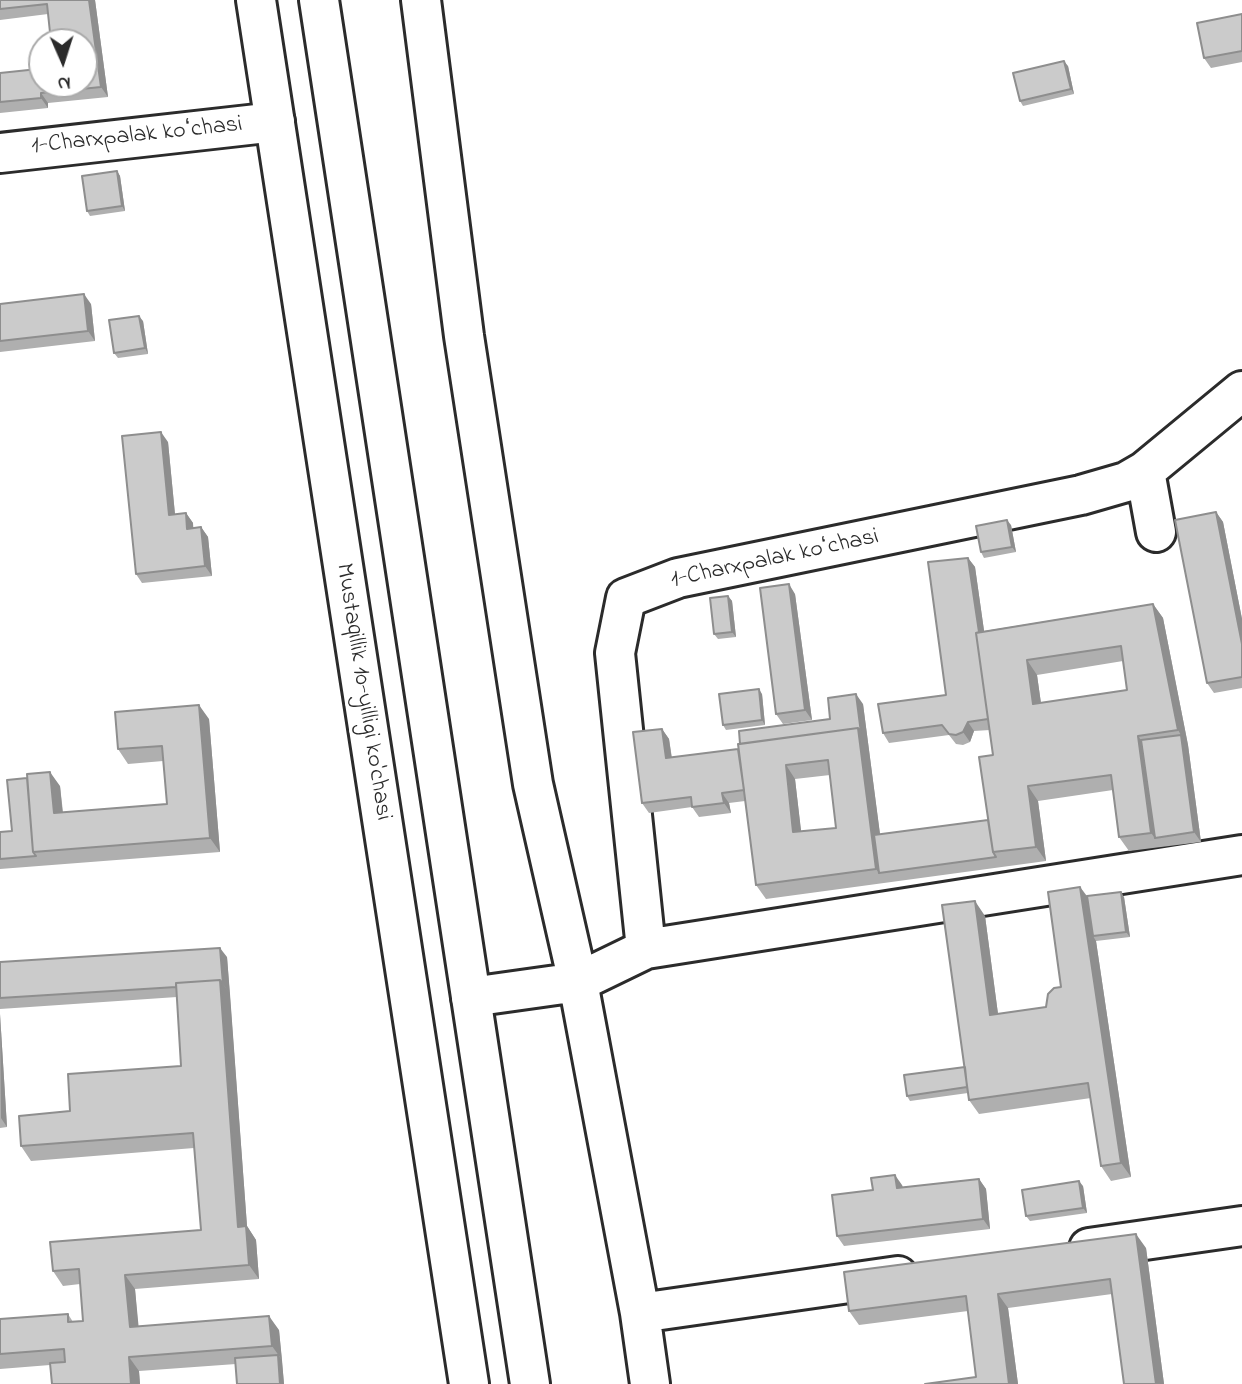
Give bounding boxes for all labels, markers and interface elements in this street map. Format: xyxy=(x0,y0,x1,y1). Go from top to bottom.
north arrow xyxy=(28,28,98,98)
text: N xyxy=(57,69,71,96)
street label: 1-Charxpalak koʻchasi xyxy=(30,112,244,162)
street label: 1-Charxpalak koʻchasi xyxy=(668,524,882,596)
street label: Mustaqillik 10-yilligi ko'chasi xyxy=(327,561,397,823)

